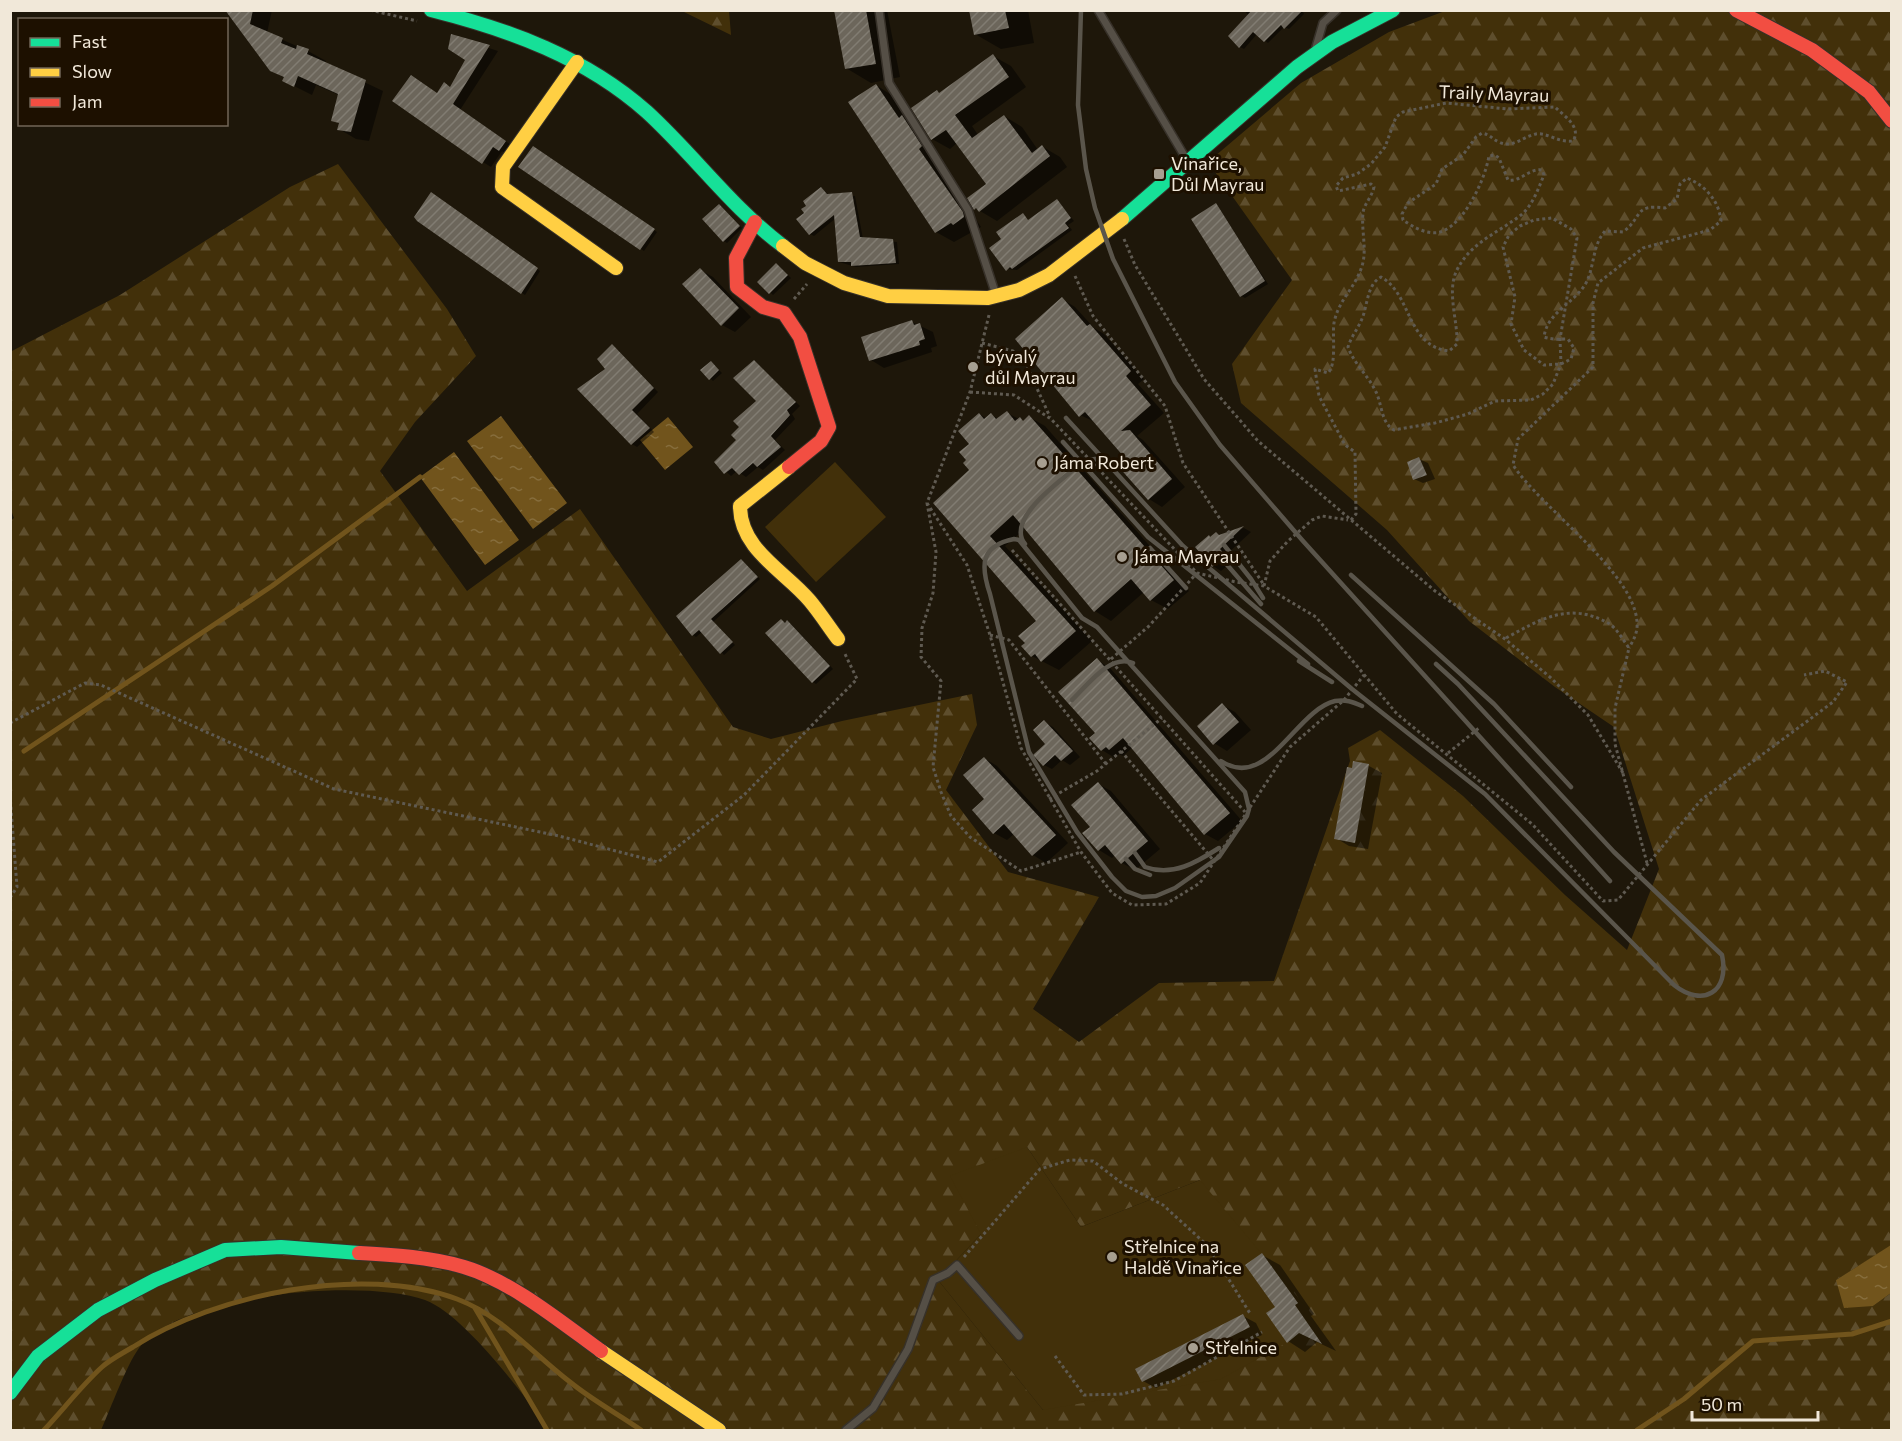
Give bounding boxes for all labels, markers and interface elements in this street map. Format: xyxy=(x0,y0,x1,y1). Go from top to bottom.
legend xyxy=(18,18,228,126)
text: Fast xyxy=(72,30,107,52)
text: Slow xyxy=(72,60,112,82)
street label: Traily Mayrau xyxy=(1438,80,1550,106)
text: Jam xyxy=(72,90,102,112)
place label: Vinařice, Důl Mayrau xyxy=(1171,152,1264,195)
marker: Vinařice, Důl Mayrau xyxy=(1152,167,1166,181)
place label: bývalý důl Mayrau xyxy=(985,345,1076,388)
marker: bývalý důl Mayrau xyxy=(966,360,980,374)
place label: Jáma Robert xyxy=(1054,451,1154,473)
marker: Jáma Robert xyxy=(1035,456,1049,470)
place label: Jáma Mayrau xyxy=(1134,545,1239,567)
marker: Jáma Mayrau xyxy=(1115,550,1129,564)
place label: Střelnice na Haldě Vinařice xyxy=(1124,1235,1242,1278)
marker: Střelnice na Haldě Vinařice xyxy=(1105,1250,1119,1264)
place label: Střelnice xyxy=(1205,1336,1277,1358)
marker: Střelnice xyxy=(1186,1341,1200,1355)
scale bar xyxy=(1692,1384,1818,1422)
text: 50 m xyxy=(1701,1393,1742,1415)

